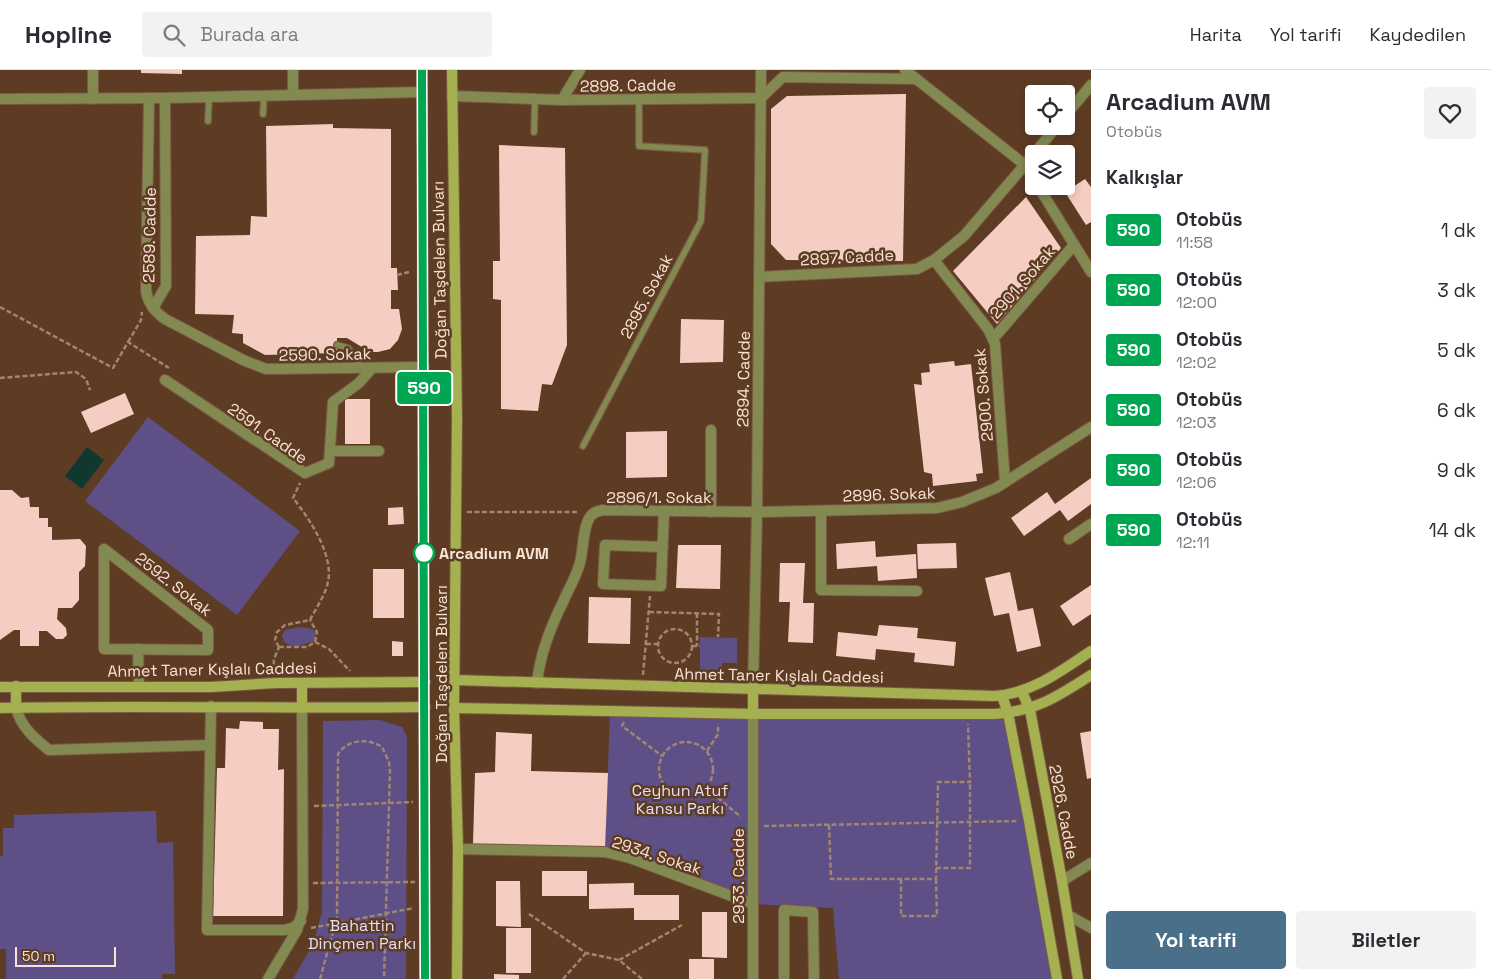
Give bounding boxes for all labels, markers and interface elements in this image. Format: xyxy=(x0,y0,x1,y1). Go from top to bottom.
search box xyxy=(142,12,492,57)
text: Hopline xyxy=(25,19,112,50)
icon: search xyxy=(160,21,188,49)
text: Burada ara xyxy=(200,22,299,47)
text: Harita xyxy=(1190,23,1242,46)
text: Yol tarifi xyxy=(1270,23,1342,46)
text: Kaydedilen xyxy=(1370,23,1466,46)
street label: 2898. Cadde xyxy=(580,74,676,97)
map controls xyxy=(1025,85,1075,195)
button: locate xyxy=(1025,85,1075,135)
text: Arcadium AVM xyxy=(1106,86,1271,117)
button: heart xyxy=(1424,87,1476,139)
text: Otobüs xyxy=(1106,121,1162,142)
button: layers xyxy=(1025,145,1075,195)
text: Kalkışlar xyxy=(1106,165,1183,190)
street label: Doğan Taşdelen Bulvarı xyxy=(427,181,452,359)
street label: 2589. Cadde xyxy=(138,187,161,283)
text: Otobüs xyxy=(1176,207,1243,232)
text: 590 xyxy=(1117,218,1150,241)
text: 1 dk xyxy=(1441,218,1476,243)
text: 11:58 xyxy=(1176,232,1213,253)
street label: 2901. Sokak xyxy=(985,241,1060,323)
street label: 2897. Cadde xyxy=(800,245,895,270)
street label: 2895. Sokak xyxy=(615,250,678,342)
text: Otobüs xyxy=(1176,267,1243,292)
text: 590 xyxy=(1117,278,1150,301)
text: 3 dk xyxy=(1437,278,1476,303)
text: 12:00 xyxy=(1176,292,1217,313)
text: Otobüs xyxy=(1176,327,1243,352)
street label: 2894. Cadde xyxy=(732,331,755,427)
text: 590 xyxy=(1117,338,1150,361)
text: 5 dk xyxy=(1437,338,1476,363)
street label: 2590. Sokak xyxy=(279,343,372,366)
street label: 2900. Sokak xyxy=(969,347,998,442)
text: 12:02 xyxy=(1176,352,1216,373)
line badge: 590 xyxy=(395,372,453,404)
text: 590 xyxy=(407,376,441,399)
text: Otobüs xyxy=(1176,387,1243,412)
street label: 2591. Cadde xyxy=(224,398,312,469)
text: 590 xyxy=(1117,398,1150,421)
text: 6 dk xyxy=(1437,398,1476,423)
text: 12:03 xyxy=(1176,412,1216,433)
text: Otobüs xyxy=(1176,447,1243,472)
text: 590 xyxy=(1117,458,1150,481)
text: 9 dk xyxy=(1437,458,1476,483)
text: 12:06 xyxy=(1176,472,1216,493)
street label: 2896. Sokak xyxy=(842,482,936,507)
street label: 2896/1. Sokak xyxy=(606,487,712,508)
text: Otobüs xyxy=(1176,507,1243,532)
text: 590 xyxy=(1117,518,1150,541)
text: 14 dk xyxy=(1429,518,1476,543)
text: 12:11 xyxy=(1176,532,1210,553)
marker: Arcadium AVM xyxy=(413,542,435,564)
place label: Arcadium AVM xyxy=(439,543,549,564)
street label: 2592. Sokak xyxy=(131,548,217,621)
street label: Doğan Taşdelen Bulvarı xyxy=(431,585,452,763)
street label: Ahmet Taner Kışlalı Caddesi xyxy=(107,657,317,682)
street label: Ahmet Taner Kışlalı Caddesi xyxy=(674,663,884,688)
street label: 2926. Cadde xyxy=(1044,763,1083,861)
park label: Ceyhun Atuf Kansu Parkı xyxy=(632,780,728,819)
street label: 2933. Cadde xyxy=(728,828,749,924)
street label: 2934. Sokak xyxy=(610,831,704,880)
button: Yol tarifi xyxy=(1106,911,1286,969)
button: Biletler xyxy=(1296,911,1476,969)
park label: Bahattin Dinçmen Parkı xyxy=(308,915,416,954)
scale bar xyxy=(15,944,116,967)
text: 50 m xyxy=(22,947,55,965)

